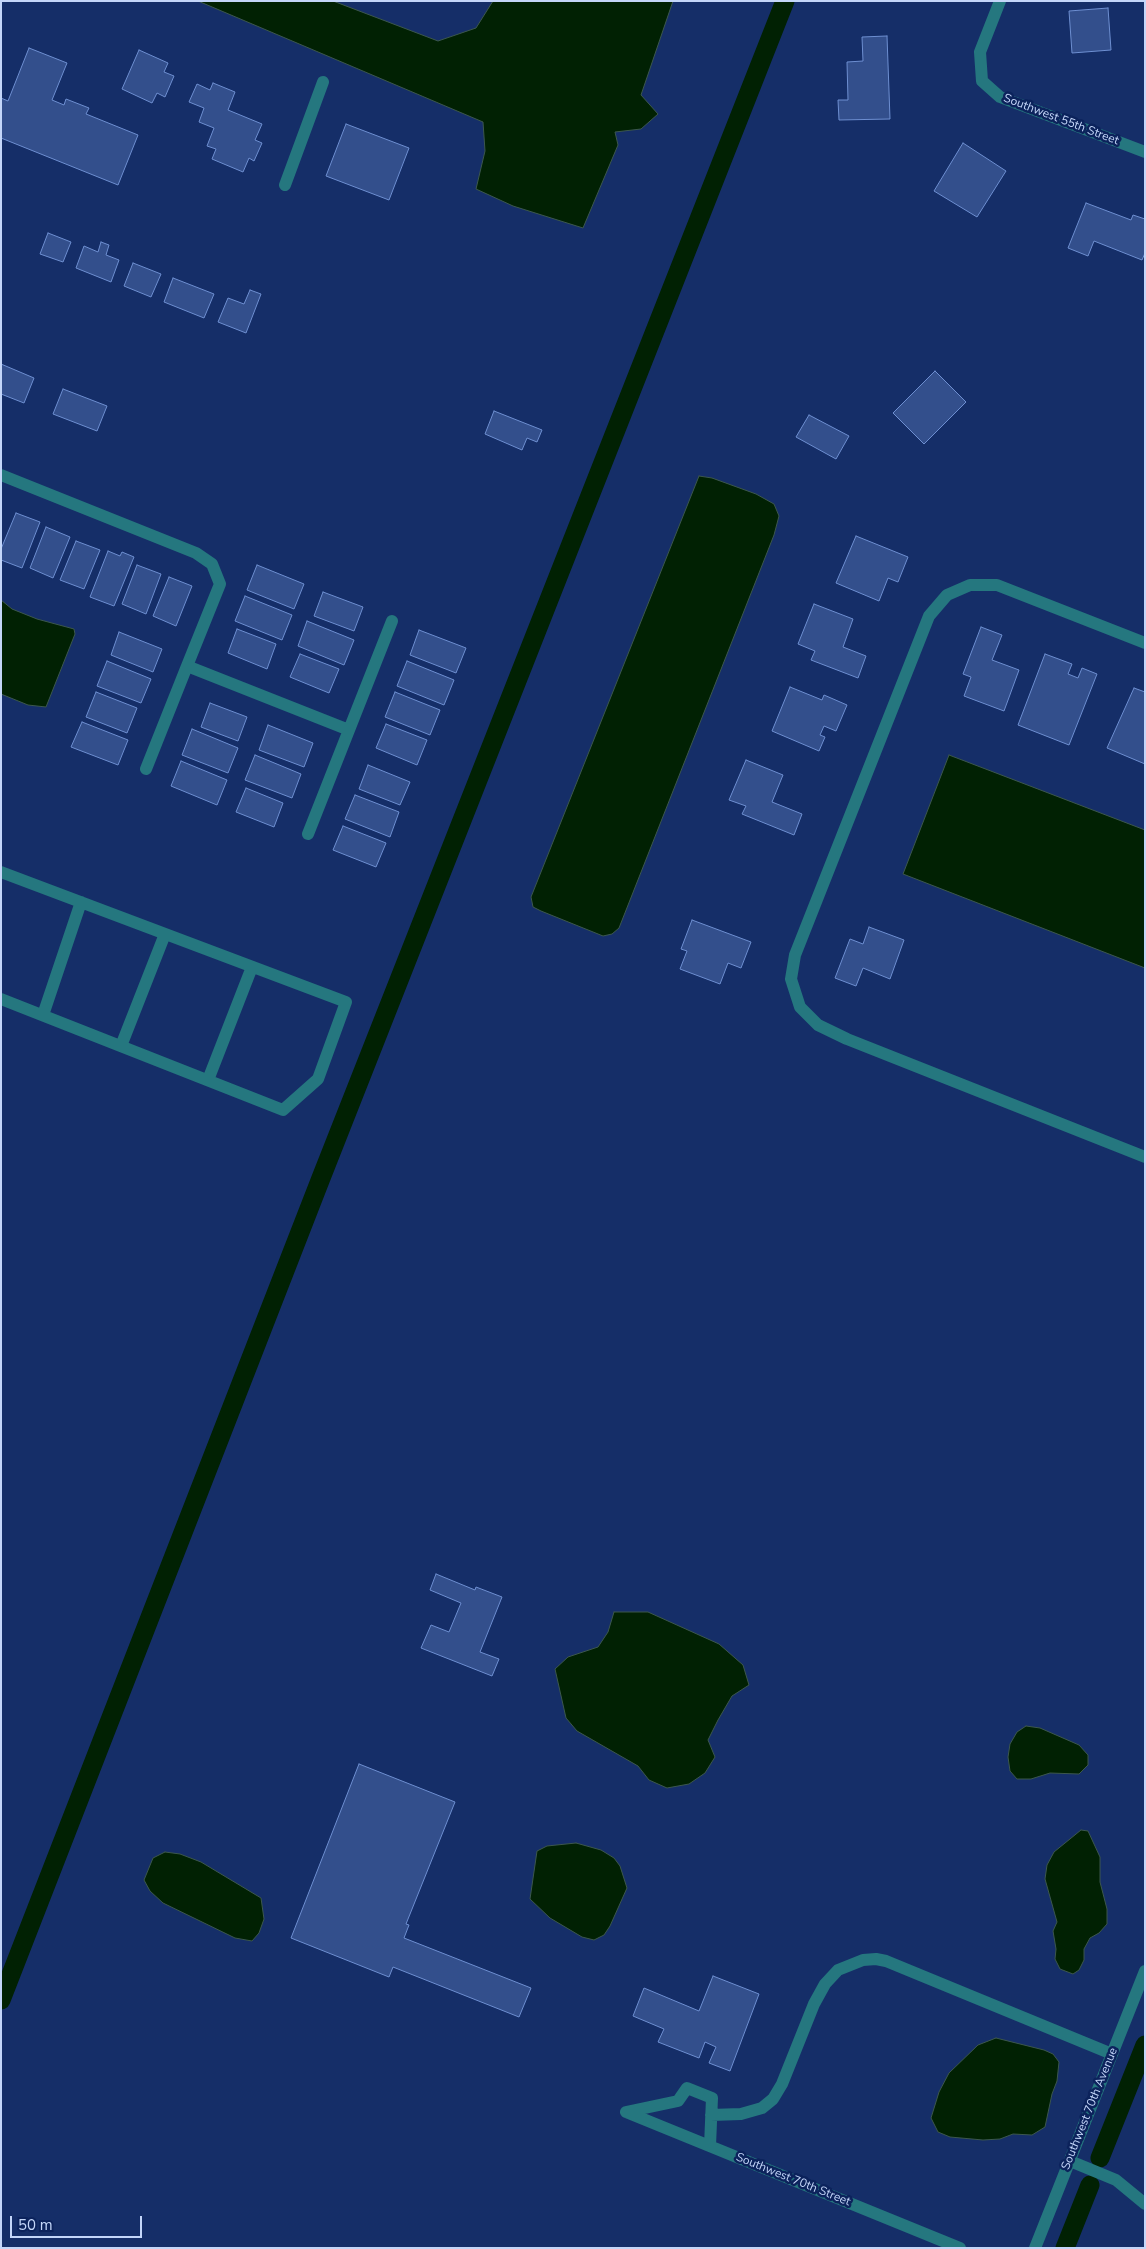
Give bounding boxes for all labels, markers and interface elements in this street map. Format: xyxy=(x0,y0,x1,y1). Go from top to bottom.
street label: Southwest 55th Street xyxy=(1001,91,1121,149)
street label: Southwest 70th Avenue xyxy=(1059,2046,1121,2172)
street label: Southwest 70th Street xyxy=(734,2150,852,2210)
scale bar xyxy=(12,2206,145,2238)
text: 50 m xyxy=(18,2215,53,2235)

